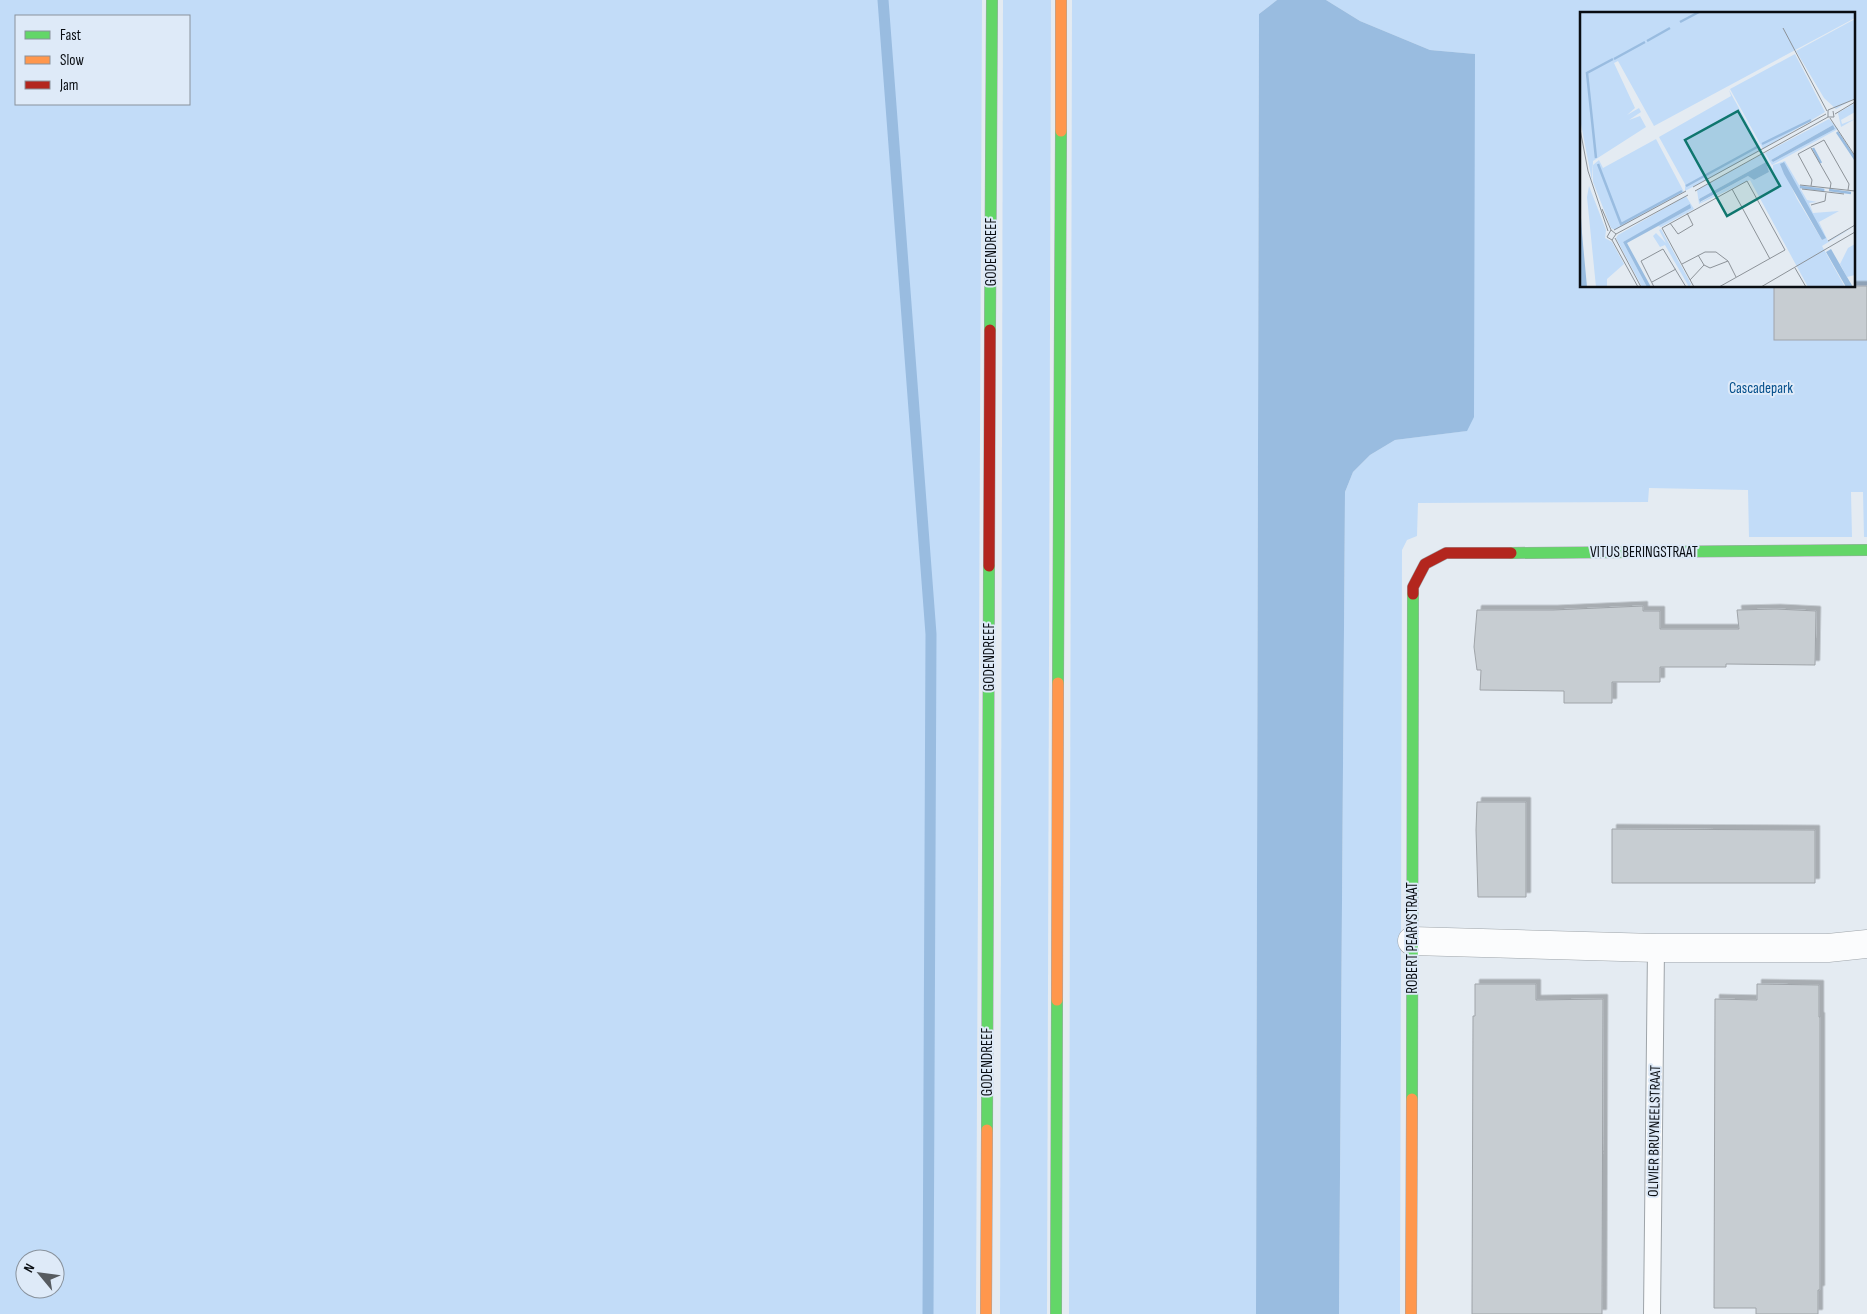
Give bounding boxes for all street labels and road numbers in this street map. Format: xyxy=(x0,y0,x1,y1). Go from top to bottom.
street label: GODENDREEF xyxy=(982,218,1001,286)
street label: VITUS BERINGSTRAAT xyxy=(1590,543,1698,562)
street label: GODENDREEF xyxy=(980,623,999,691)
street label: ROBERT PEARYSTRAAT xyxy=(1403,882,1422,994)
street label: GODENDREEF xyxy=(978,1028,997,1096)
street label: OLIVIER BRUYNEELSTRAAT xyxy=(1644,1065,1665,1197)

